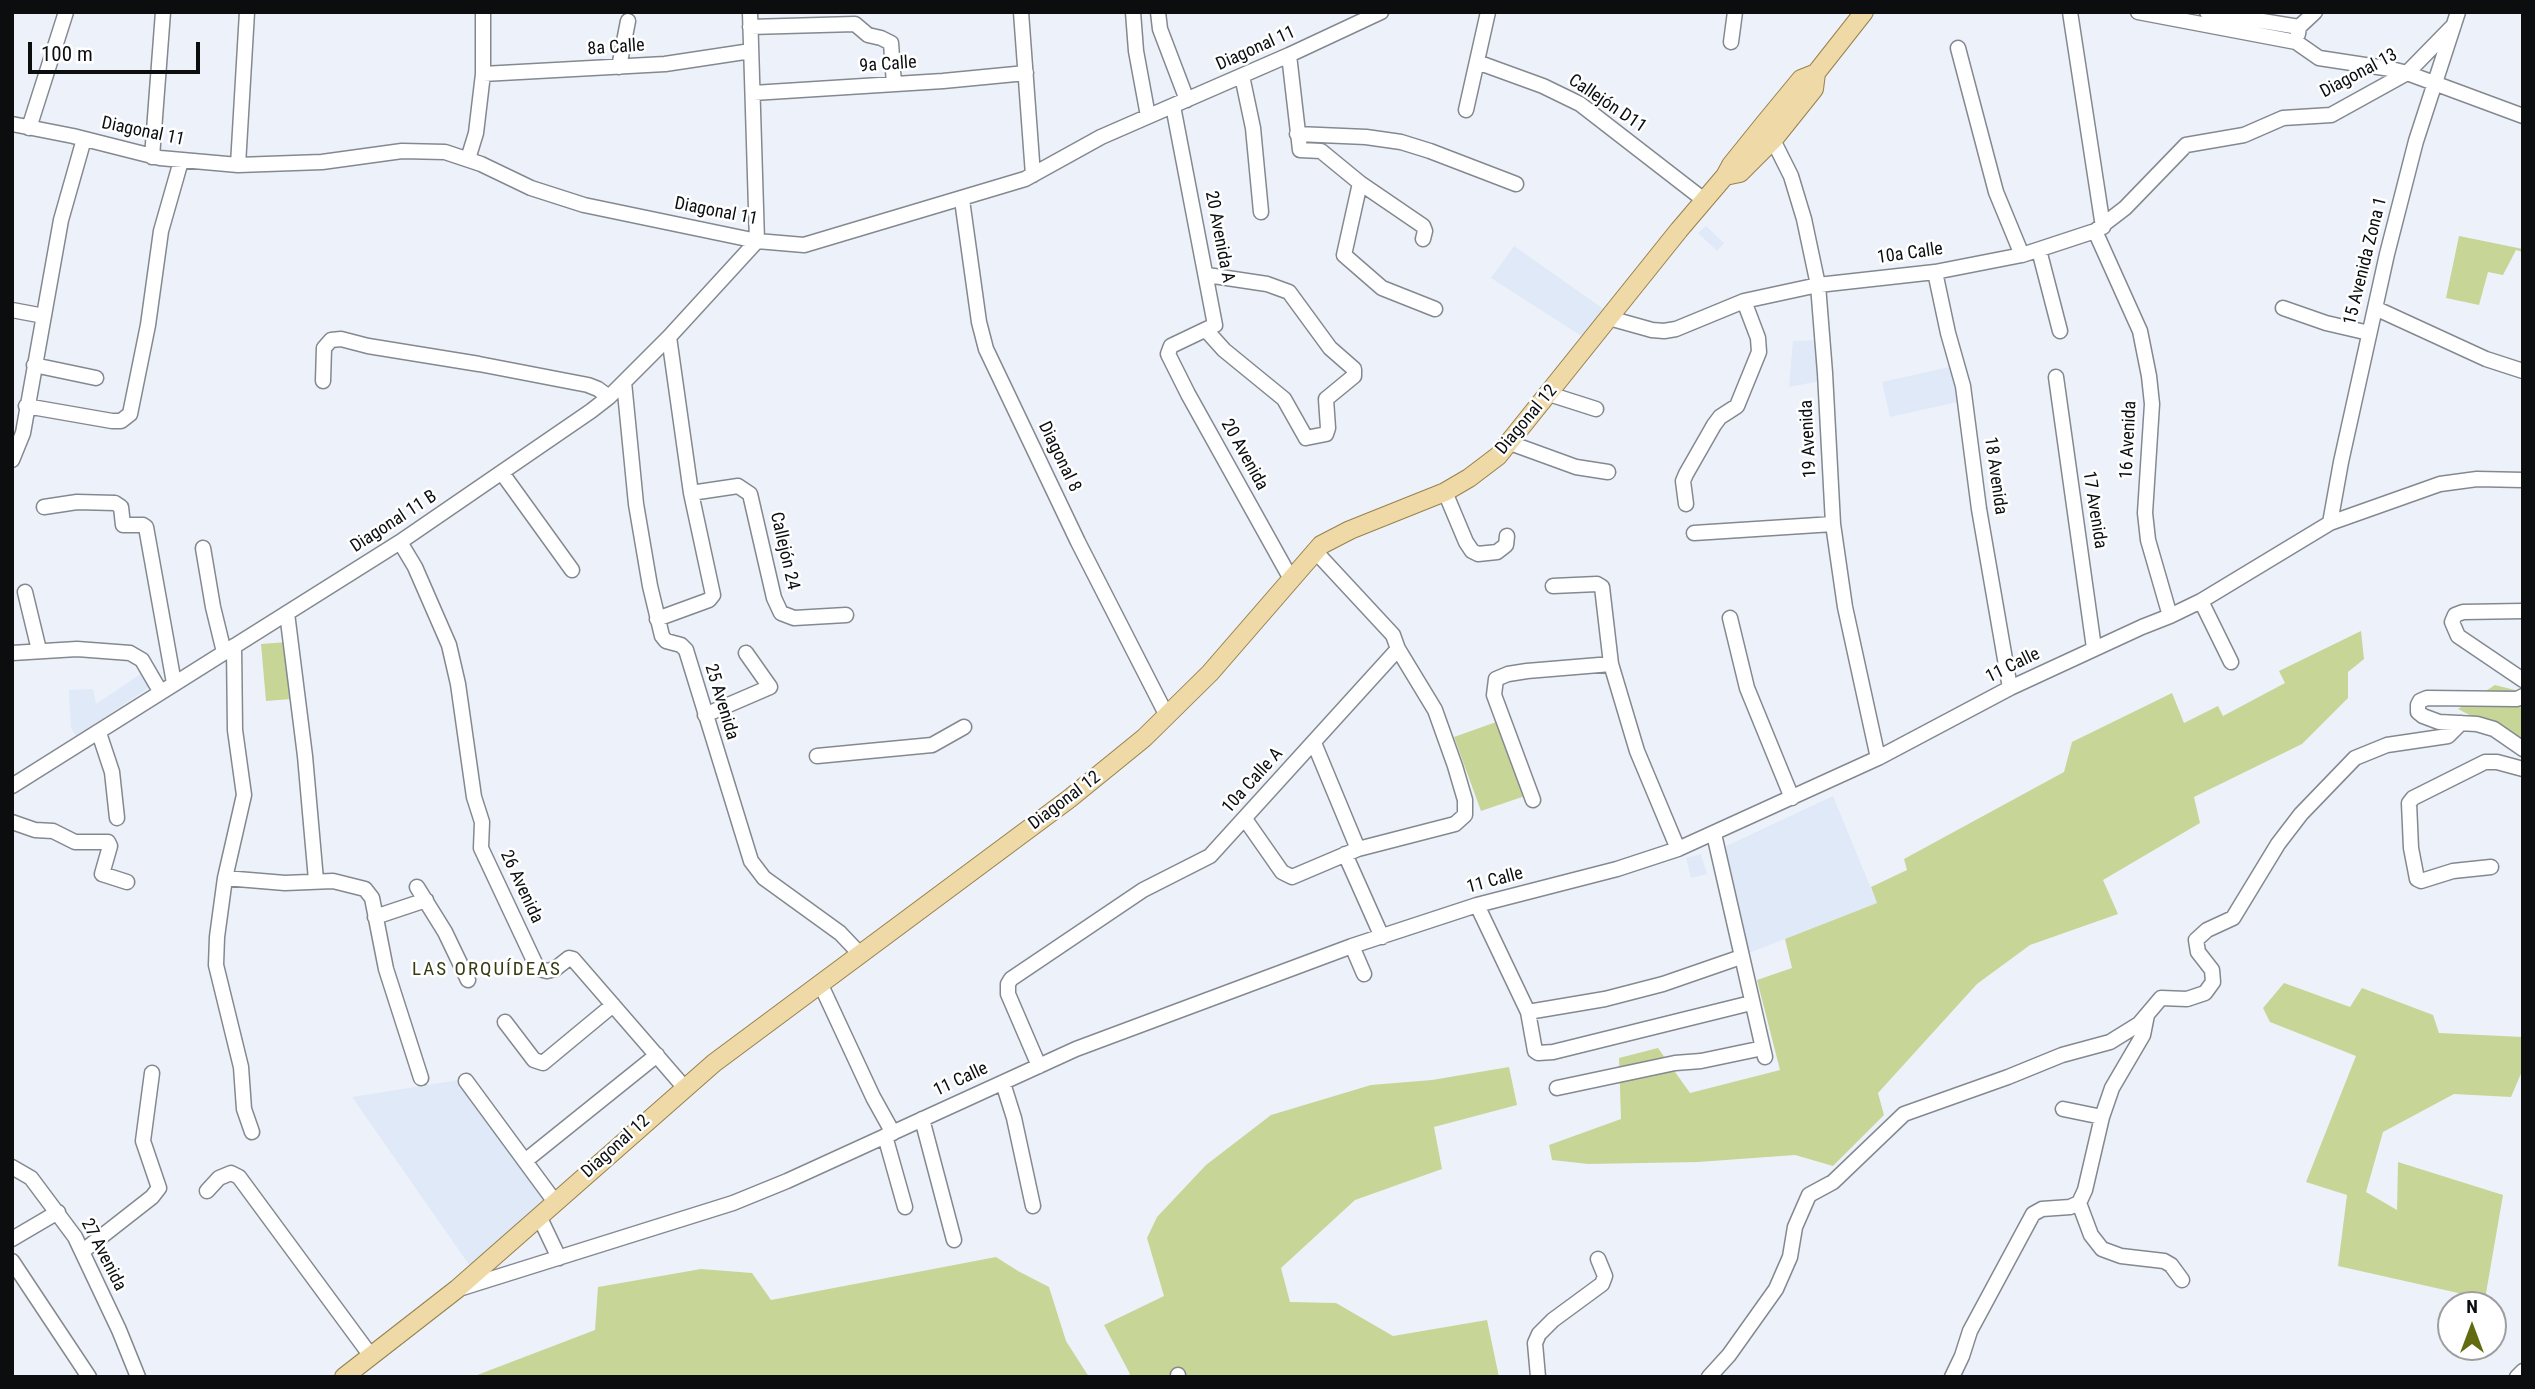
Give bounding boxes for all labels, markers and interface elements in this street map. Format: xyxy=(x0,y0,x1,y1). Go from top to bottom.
street label: Diagonal 11 xyxy=(1213,22,1299,76)
scale bar xyxy=(32,28,203,72)
street label: 8a Calle xyxy=(587,35,645,61)
text: 100 m xyxy=(41,42,93,66)
street label: Diagonal 13 xyxy=(2317,45,2401,103)
street label: 9a Calle xyxy=(859,52,917,78)
street label: Callejón D11 xyxy=(1564,70,1650,138)
street label: Diagonal 11 xyxy=(100,113,186,151)
street label: 20 Avenida A xyxy=(1200,189,1238,285)
street label: Diagonal 11 xyxy=(673,193,759,231)
street label: 15 Avenida Zona 1 xyxy=(2340,195,2392,327)
street label: 10a Calle xyxy=(1876,239,1944,269)
street label: Diagonal 12 xyxy=(1492,381,1562,459)
street label: 19 Avenida xyxy=(1796,399,1822,479)
street label: 16 Avenida xyxy=(2116,400,2142,480)
street label: 20 Avenida xyxy=(1216,416,1272,494)
street label: Diagonal 8 xyxy=(1033,418,1085,496)
street label: 18 Avenida xyxy=(1979,436,2011,516)
street label: 17 Avenida xyxy=(2077,470,2111,550)
street label: Diagonal 11 B xyxy=(347,486,441,558)
street label: Callejón 24 xyxy=(765,510,803,592)
street label: 11 Calle xyxy=(1982,644,2044,688)
street label: 25 Avenida xyxy=(699,661,743,743)
street label: 10a Calle A xyxy=(1218,744,1288,818)
street label: Diagonal 12 xyxy=(1025,767,1105,835)
street label: 26 Avenida xyxy=(495,847,547,927)
street label: 11 Calle xyxy=(1464,863,1526,899)
district label: LAS ORQUÍDEAS xyxy=(414,959,560,981)
street label: 11 Calle xyxy=(930,1058,992,1102)
street label: Diagonal 12 xyxy=(577,1111,655,1183)
street label: 27 Avenida xyxy=(76,1215,130,1295)
north arrow xyxy=(2437,1291,2507,1361)
text: N xyxy=(2466,1295,2478,1318)

